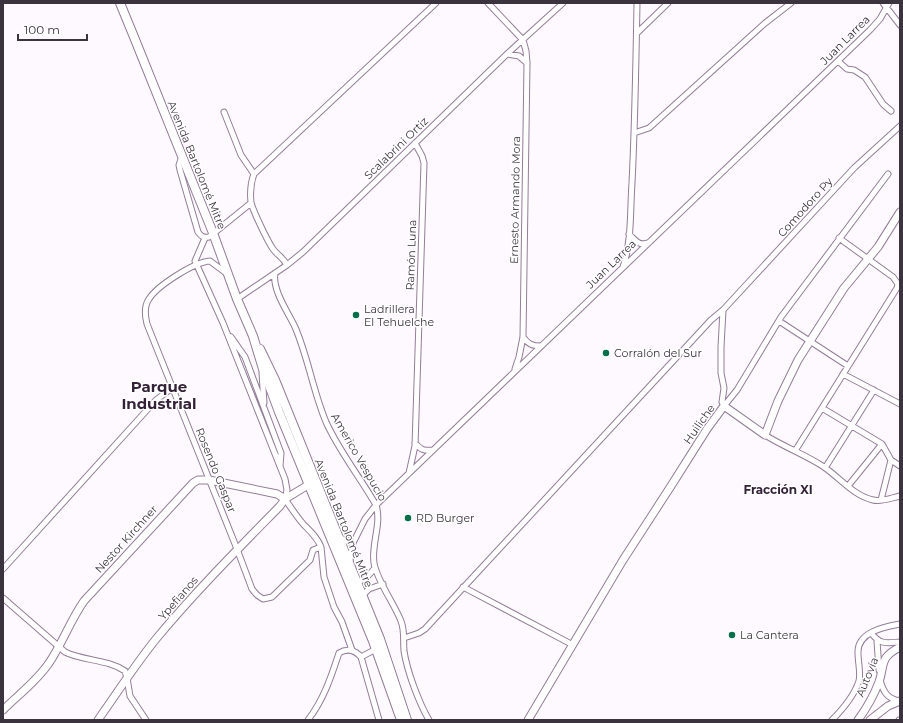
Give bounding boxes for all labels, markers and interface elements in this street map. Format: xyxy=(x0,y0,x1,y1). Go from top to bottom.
street label: Juan Larrea xyxy=(817,12,873,68)
scale bar xyxy=(18,16,87,42)
text: 100 m xyxy=(24,22,60,37)
street label: Avenida Bartolomé Mitre xyxy=(165,99,229,232)
street label: Scalabrini Ortiz xyxy=(361,114,431,182)
street label: Ernesto Armando Mora xyxy=(507,136,523,264)
street label: Comodoro Py xyxy=(775,174,835,240)
street label: Ramón Luna xyxy=(403,219,419,291)
street label: Juan Larrea xyxy=(582,237,639,292)
place label: Ladrillera El Tehuelche xyxy=(364,302,435,329)
marker: Ladrillera El Tehuelche xyxy=(351,310,361,320)
place label: Corralón del Sur xyxy=(614,346,702,360)
marker: Corralón del Sur xyxy=(601,348,611,358)
district label: Parque Industrial xyxy=(121,377,197,413)
street label: Huiliche xyxy=(680,401,718,447)
street label: Americo Vespucio xyxy=(328,411,390,504)
street label: Rosendo Gaspar xyxy=(193,426,239,514)
street label: Avenida Bartolomé Mitre xyxy=(312,457,376,590)
district label: Fracción XI xyxy=(743,482,813,497)
street label: Nestor Kirchner xyxy=(92,502,160,576)
place label: RD Burger xyxy=(416,511,474,525)
marker: RD Burger xyxy=(403,513,413,523)
street label: Ypefianos xyxy=(155,573,201,623)
place label: La Cantera xyxy=(740,628,799,642)
marker: La Cantera xyxy=(727,630,737,640)
street label: Autovía xyxy=(853,655,881,699)

